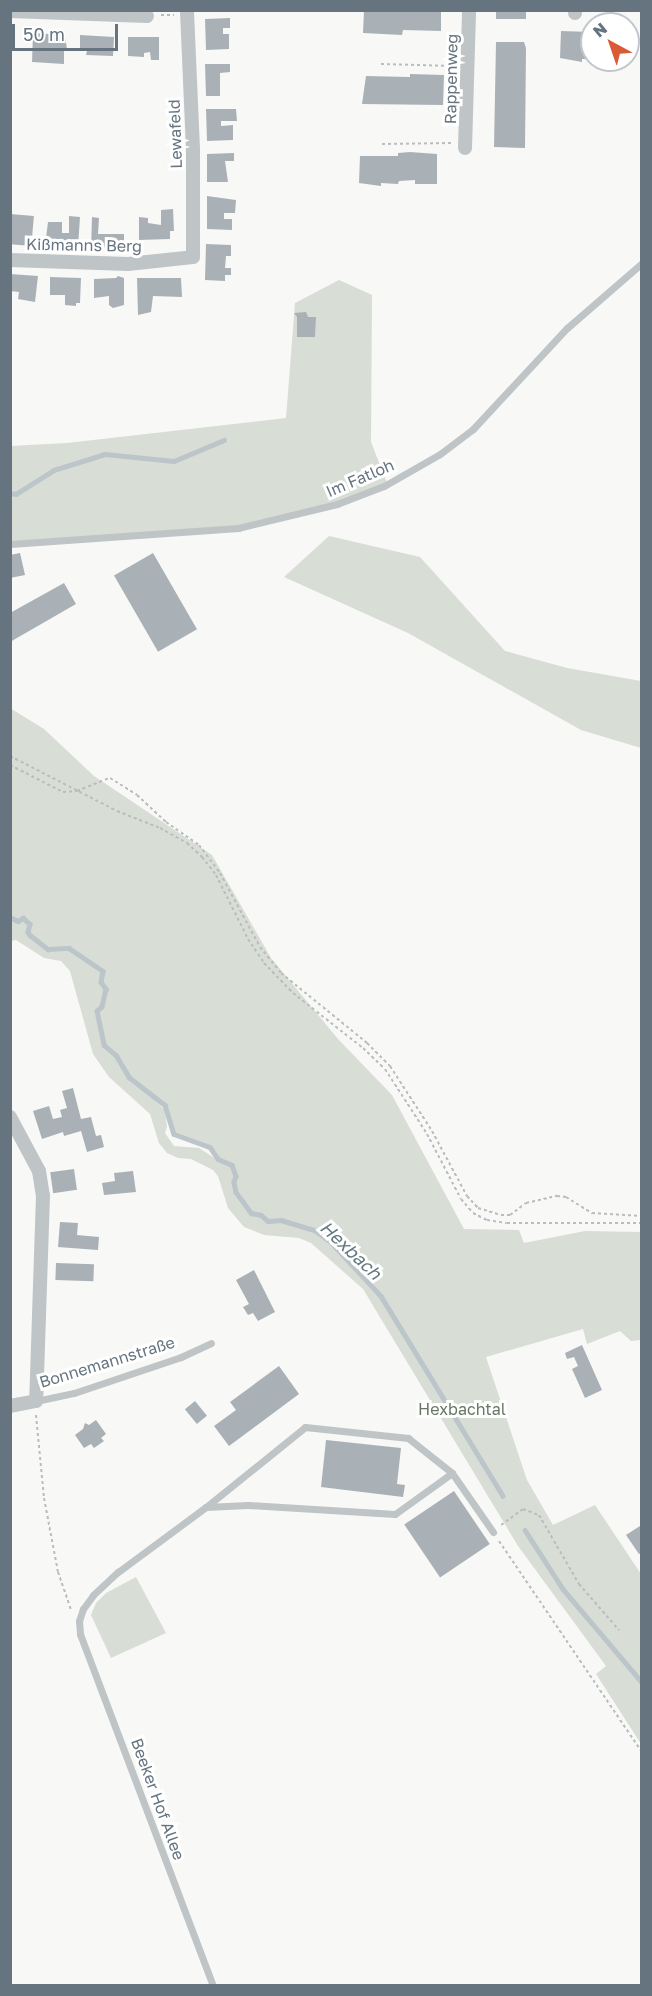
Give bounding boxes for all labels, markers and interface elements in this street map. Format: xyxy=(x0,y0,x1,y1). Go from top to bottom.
scale bar xyxy=(15,12,122,50)
north arrow xyxy=(580,12,640,72)
text: N xyxy=(589,18,611,41)
text: 50 m xyxy=(23,23,65,45)
street label: Rappenweg xyxy=(441,34,461,124)
street label: Lewafeld xyxy=(164,99,186,169)
street label: Kißmanns Berg xyxy=(26,234,142,256)
street label: Im Fatloh xyxy=(323,455,397,501)
water label: Hexbach xyxy=(316,1216,386,1284)
street label: Bonnemannstraße xyxy=(37,1332,177,1392)
park label: Hexbachtal xyxy=(418,1399,506,1419)
street label: Beeker Hof Allee xyxy=(127,1736,189,1862)

